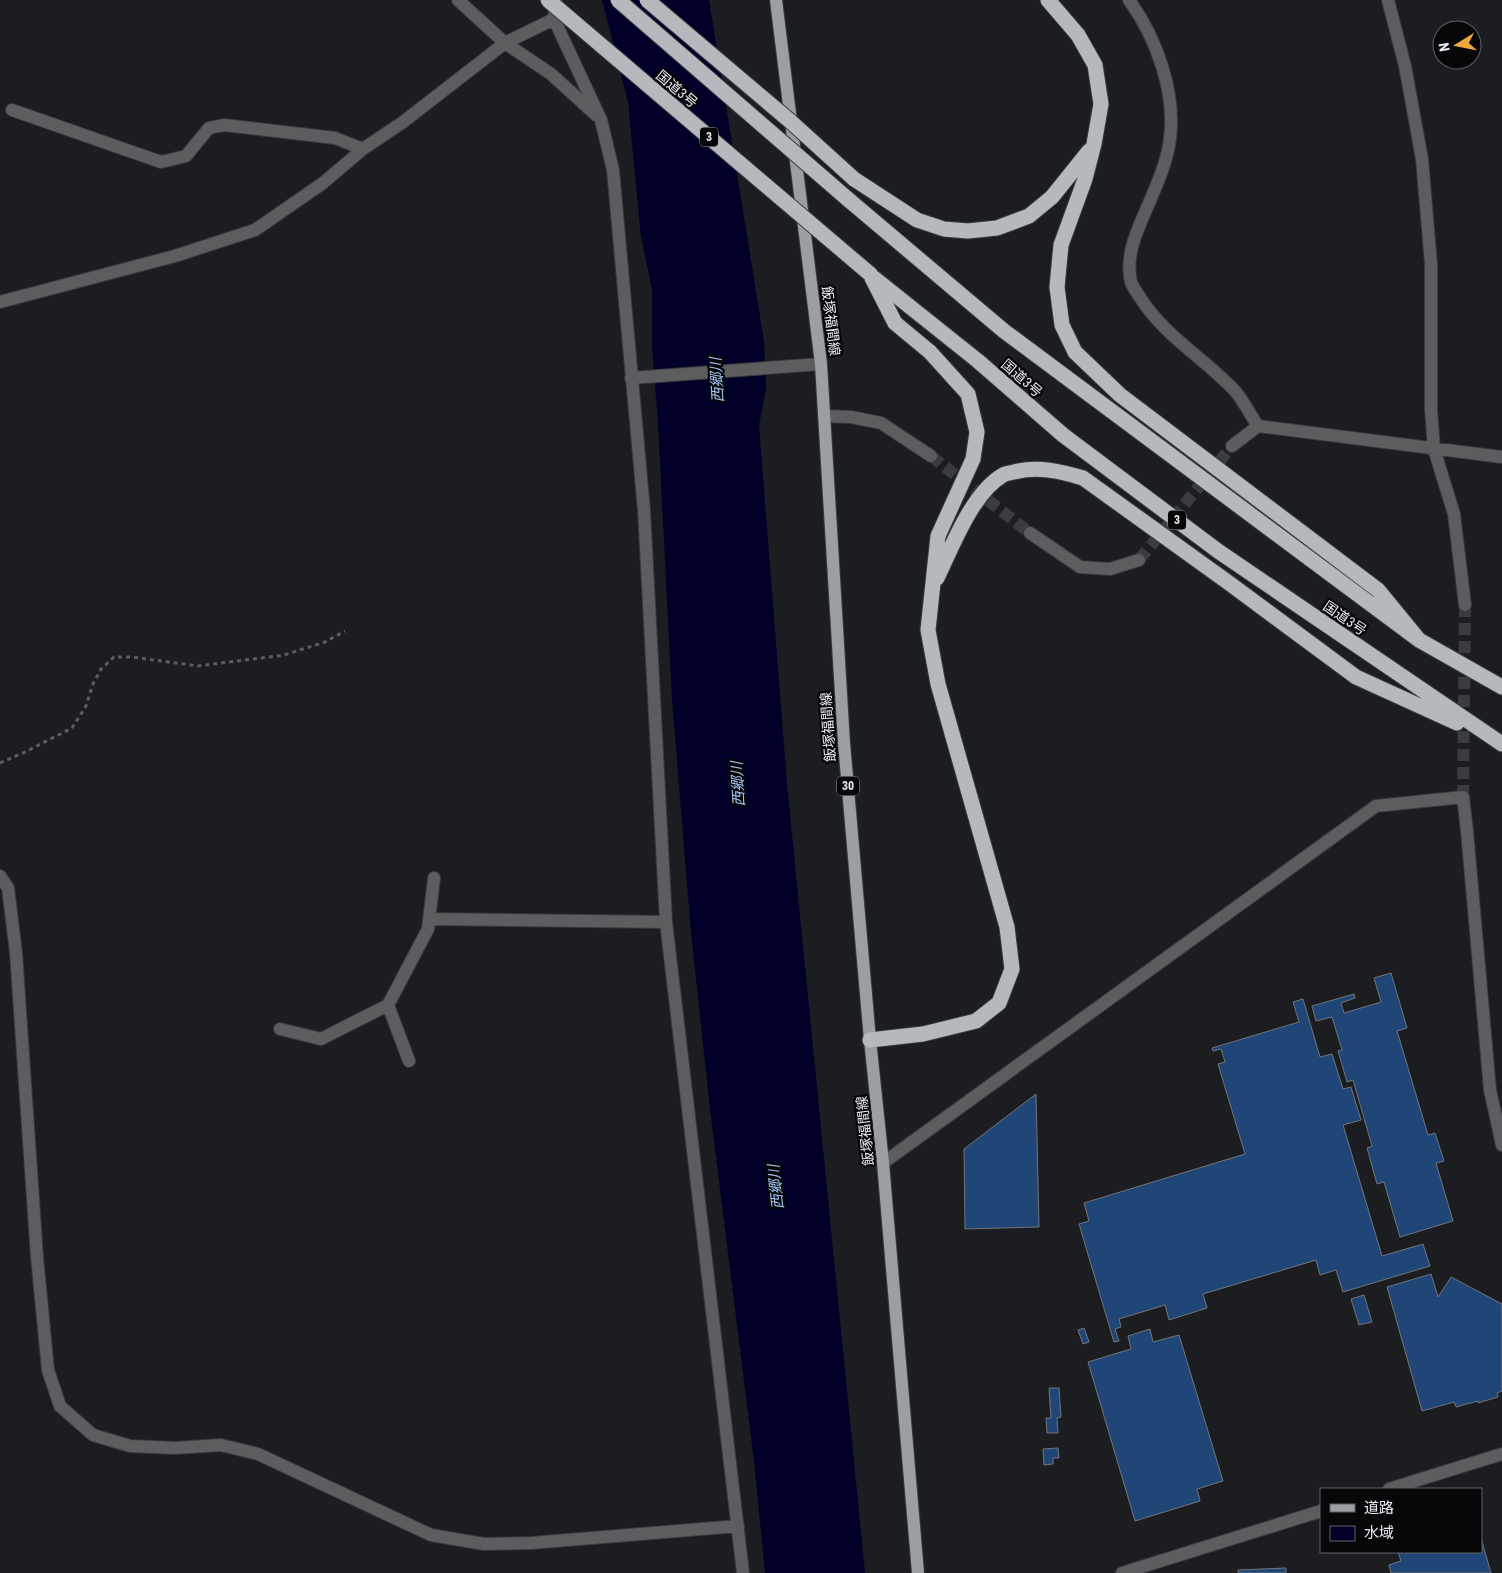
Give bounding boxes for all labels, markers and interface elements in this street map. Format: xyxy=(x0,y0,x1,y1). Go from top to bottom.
north arrow xyxy=(1432,20,1482,70)
text: N xyxy=(1436,42,1453,53)
street label: 国道3号 xyxy=(653,67,701,111)
road number: 3 xyxy=(700,128,718,146)
street label: 飯塚福間線 xyxy=(819,285,843,357)
water label: 西郷川 xyxy=(707,355,727,403)
street label: 国道3号 xyxy=(998,356,1046,400)
road number: 3 xyxy=(1168,510,1186,530)
street label: 国道3号 xyxy=(1320,598,1370,638)
street label: 飯塚福間線 xyxy=(818,692,838,762)
water label: 西郷川 xyxy=(728,759,748,807)
road number: 30 xyxy=(837,776,859,796)
street label: 飯塚福間線 xyxy=(853,1095,877,1167)
water label: 西郷川 xyxy=(764,1162,787,1210)
legend xyxy=(1320,1488,1482,1553)
text: 道路 xyxy=(1364,1499,1394,1517)
text: 水域 xyxy=(1364,1524,1394,1542)

